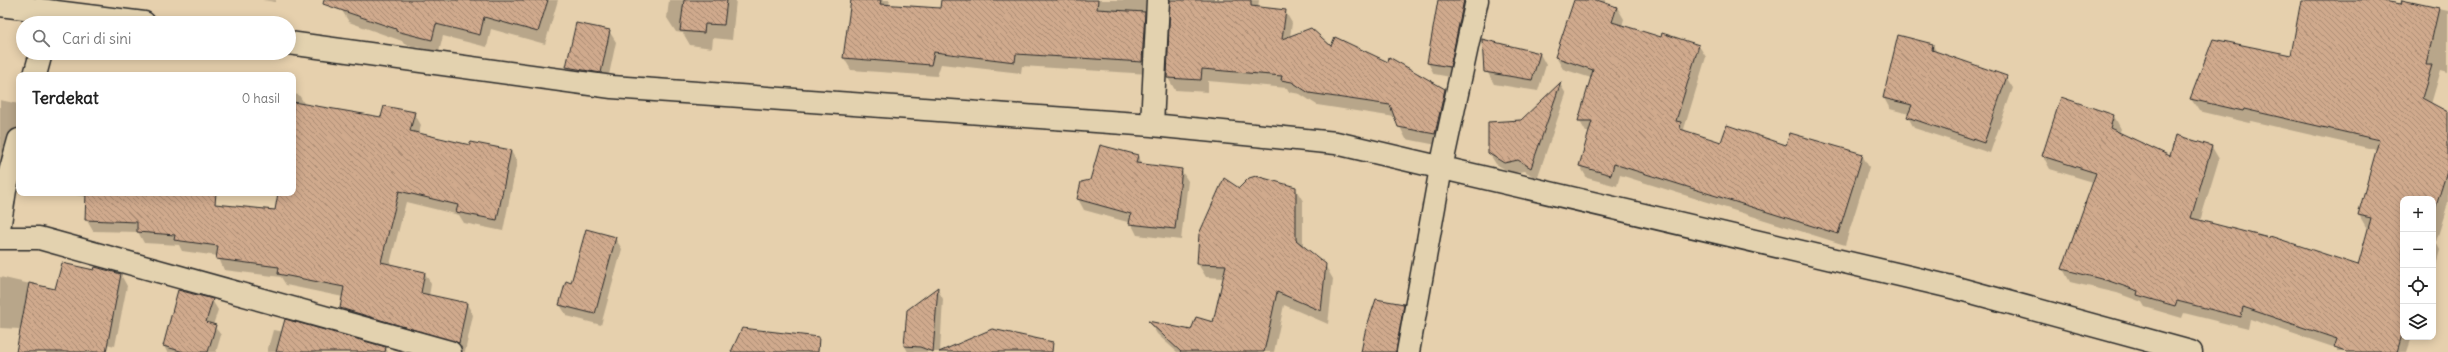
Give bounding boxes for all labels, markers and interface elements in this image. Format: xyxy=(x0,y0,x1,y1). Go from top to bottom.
search box xyxy=(16,16,296,60)
icon: search xyxy=(30,27,52,49)
text: Cari di sini xyxy=(62,29,131,48)
text: Terdekat xyxy=(32,87,99,109)
text: 0 hasil xyxy=(242,90,280,107)
map controls xyxy=(2400,196,2436,340)
button: + xyxy=(2400,196,2436,232)
button: − xyxy=(2400,232,2436,268)
button: locate xyxy=(2400,268,2436,304)
button: layers xyxy=(2400,304,2436,340)

